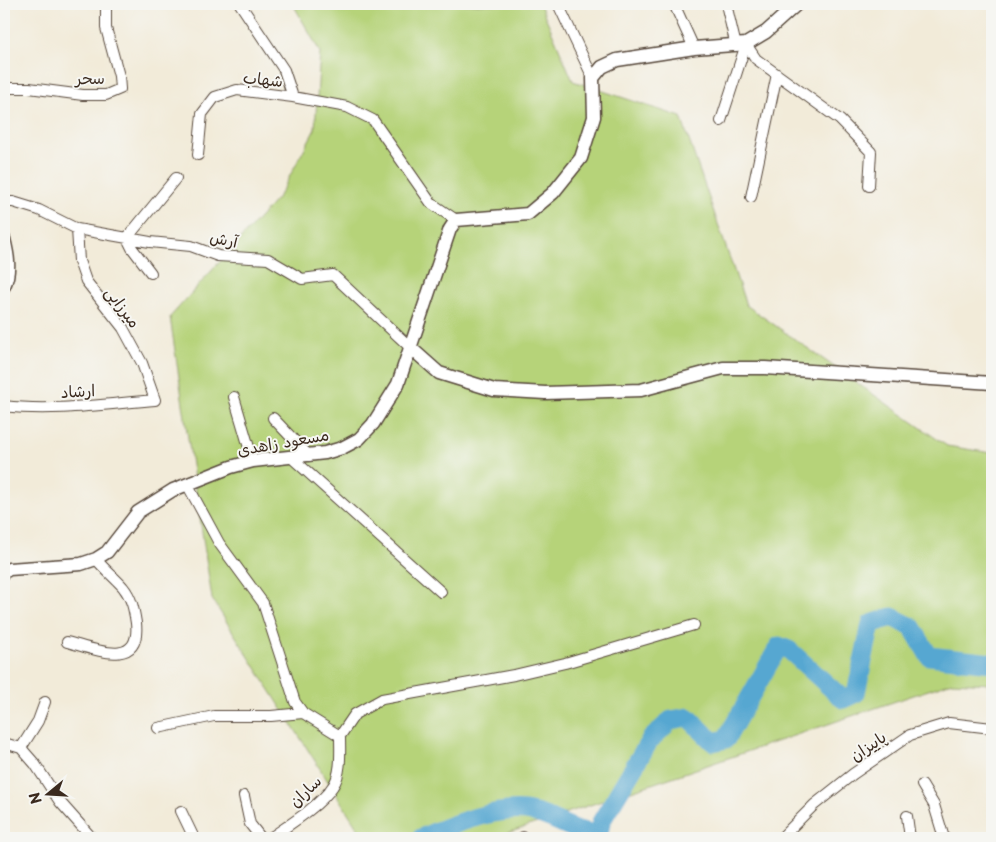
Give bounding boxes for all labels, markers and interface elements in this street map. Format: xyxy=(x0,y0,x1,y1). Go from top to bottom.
street label: شهاب xyxy=(242,64,284,92)
street label: سحر xyxy=(73,65,105,89)
street label: آرش xyxy=(208,223,241,253)
street label: میرزایی xyxy=(100,281,147,332)
street label: ارشاد xyxy=(60,377,96,403)
street label: مسعود زاهدی xyxy=(235,421,331,461)
street label: پاییزان xyxy=(844,724,890,766)
street label: ساران xyxy=(283,769,326,812)
north arrow xyxy=(22,770,72,820)
text: N xyxy=(23,790,47,807)

